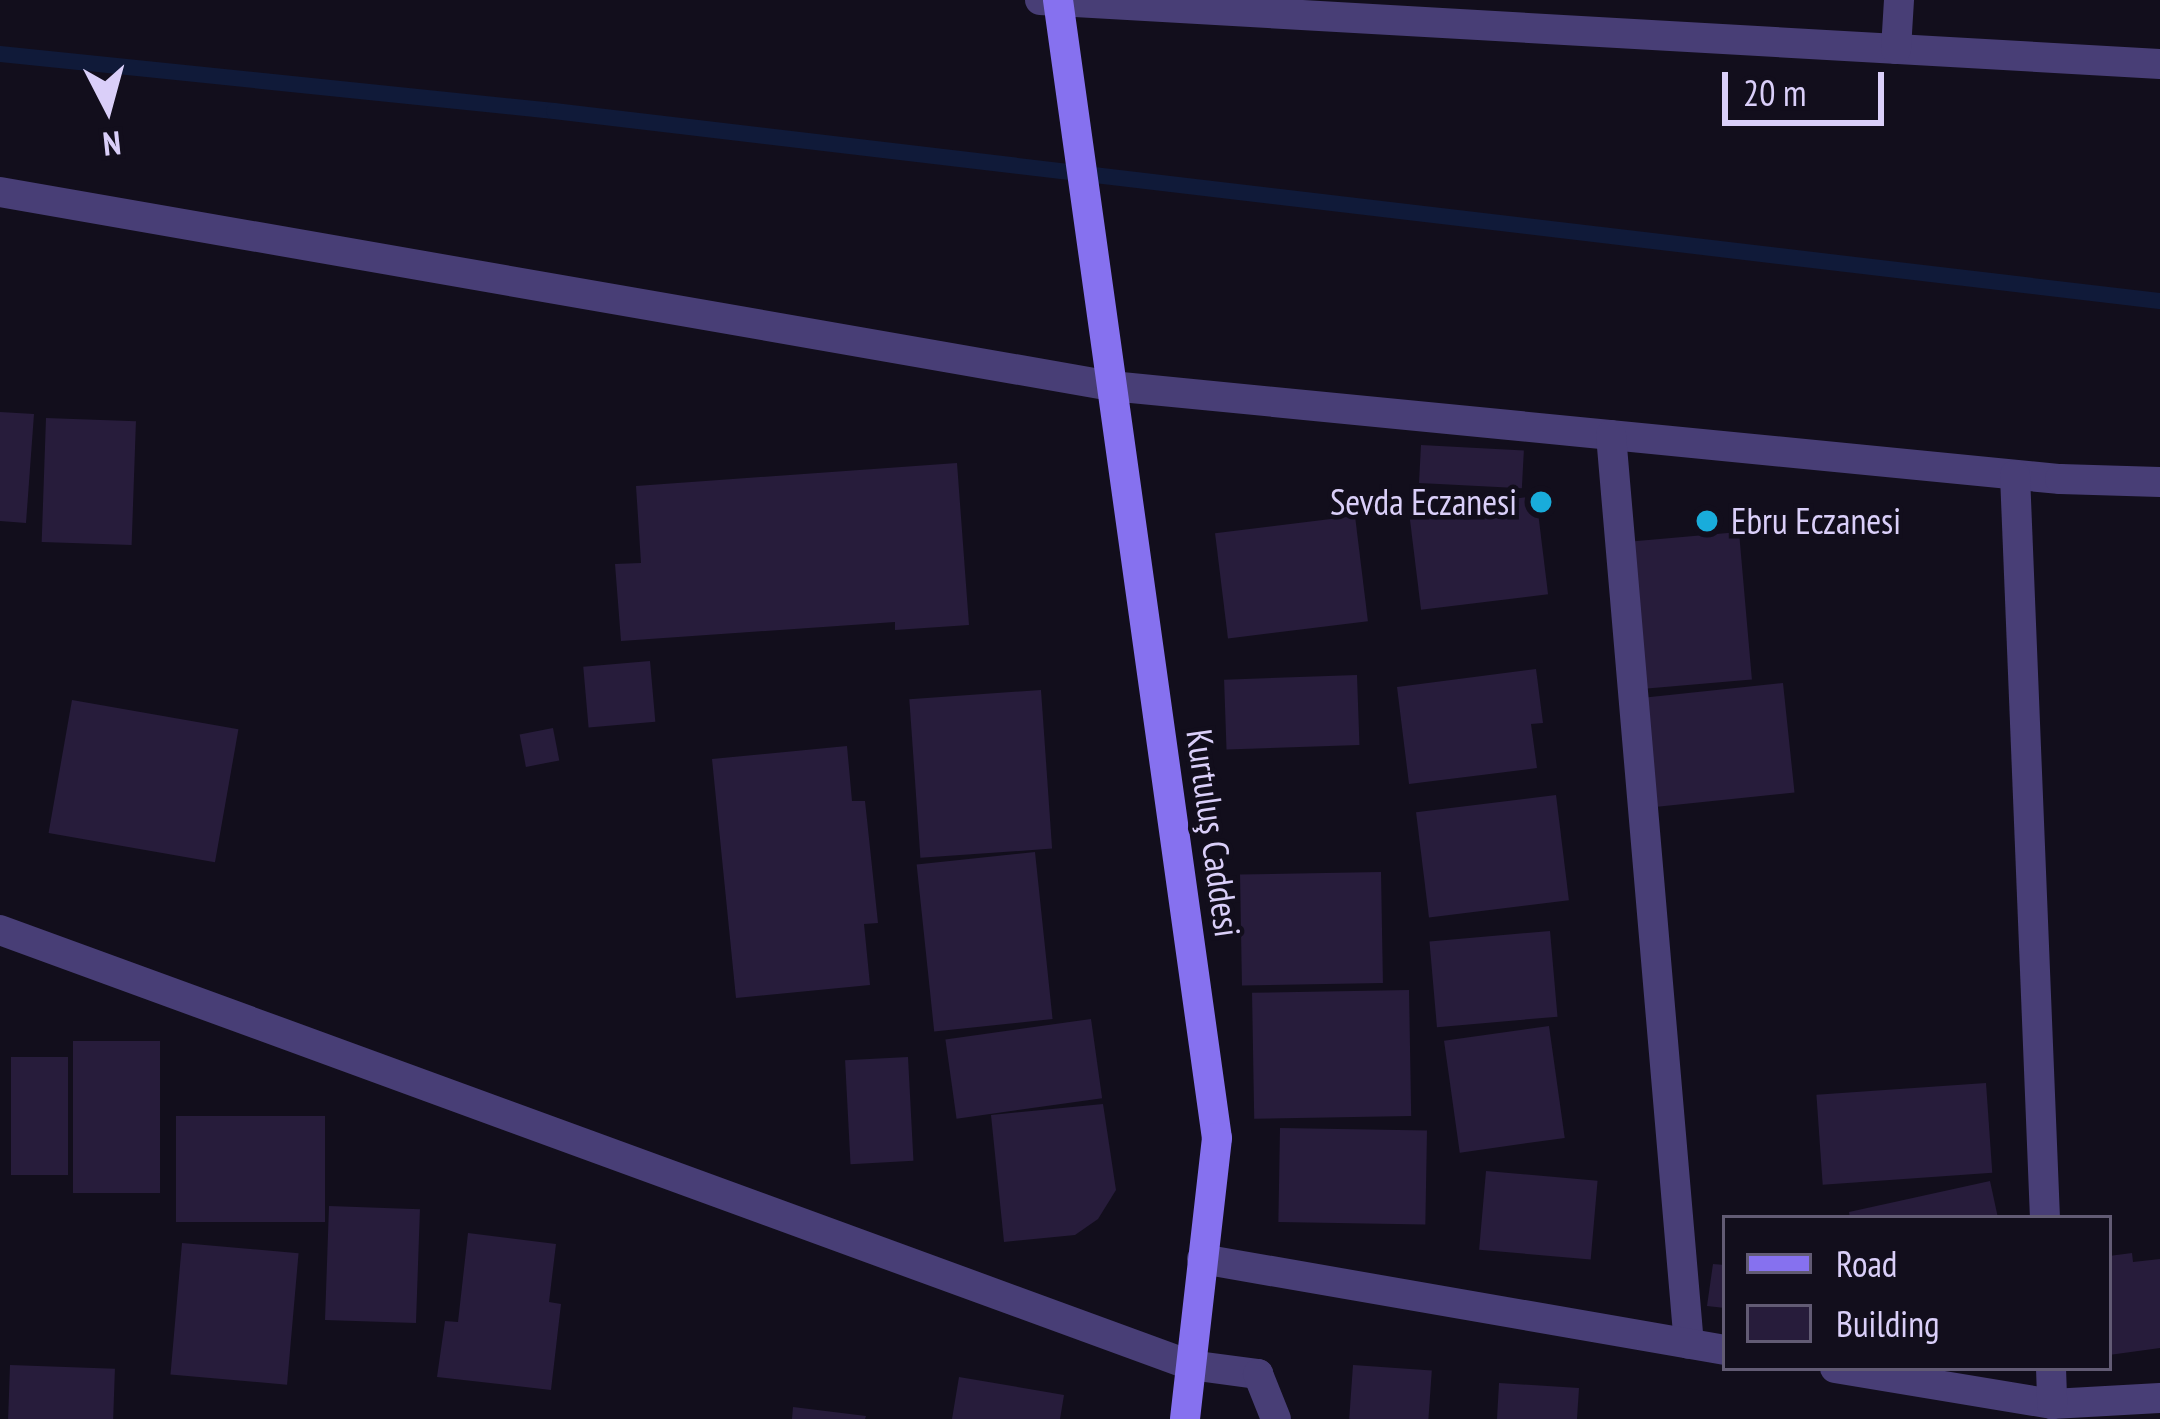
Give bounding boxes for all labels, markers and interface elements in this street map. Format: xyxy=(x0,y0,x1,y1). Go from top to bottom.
north arrow xyxy=(48,48,168,168)
scale bar xyxy=(1728,48,1890,122)
text: 20 m xyxy=(1743,69,1806,116)
text: N xyxy=(101,122,123,167)
place label: Sevda Eczanesi xyxy=(1330,480,1517,524)
marker: Sevda Eczanesi xyxy=(1528,489,1554,515)
place label: Ebru Eczanesi xyxy=(1731,499,1901,543)
marker: Ebru Eczanesi xyxy=(1694,508,1720,534)
street label: Kurtuluş Caddesi xyxy=(1178,726,1250,940)
legend xyxy=(1722,1215,2112,1371)
text: Road xyxy=(1836,1240,1897,1287)
text: Building xyxy=(1836,1300,1940,1347)

